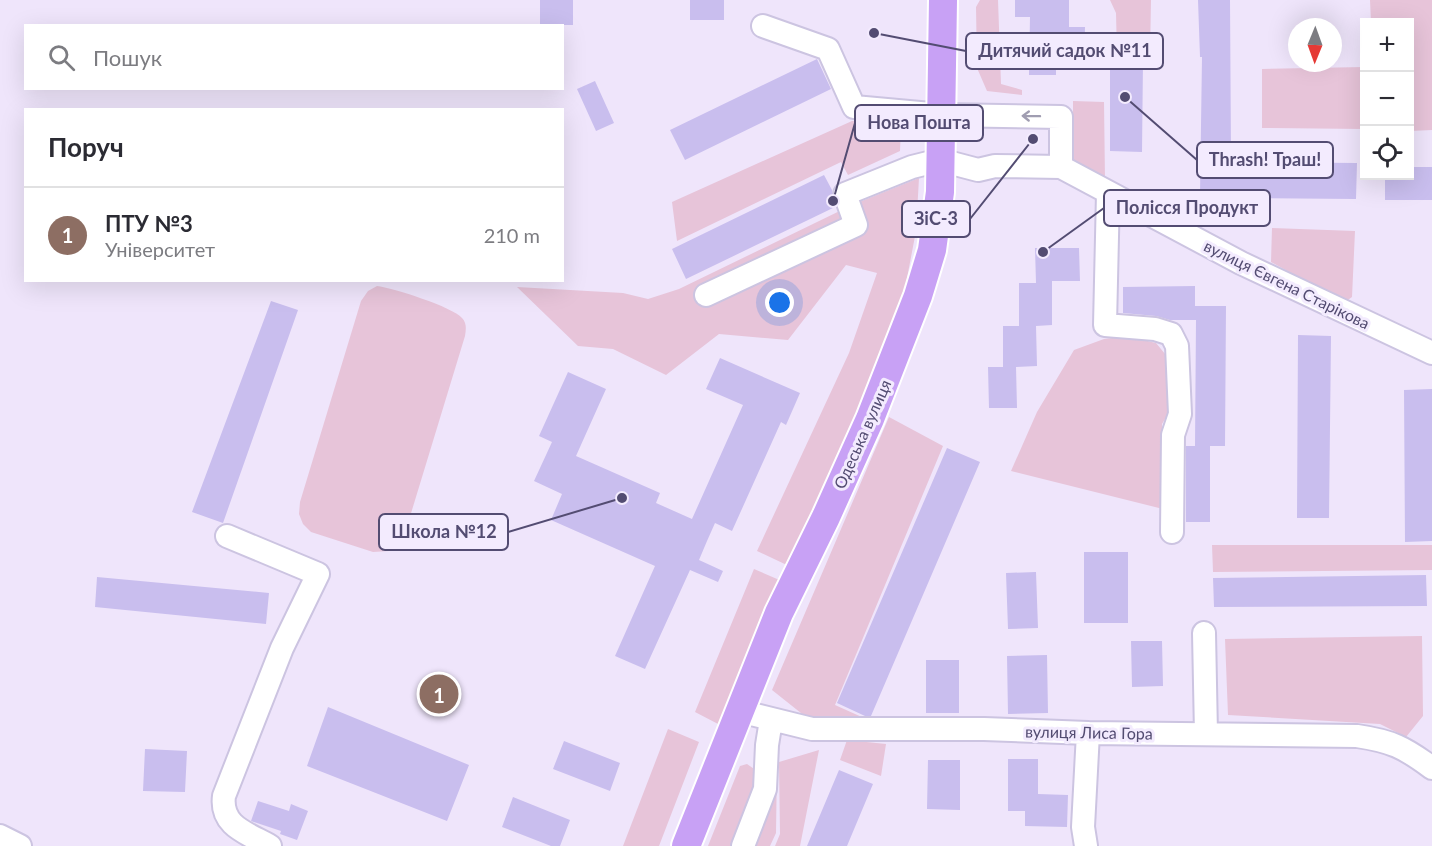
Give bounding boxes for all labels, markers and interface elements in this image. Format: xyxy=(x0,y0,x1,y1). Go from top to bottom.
north arrow xyxy=(1288,18,1342,72)
map controls xyxy=(1360,18,1414,180)
button: + xyxy=(1360,18,1414,72)
search box xyxy=(24,24,564,90)
callout: Дитячий садок №11 xyxy=(966,33,1163,69)
text: Дитячий садок №11 xyxy=(978,39,1152,61)
icon: search xyxy=(45,41,78,74)
text: Пошук xyxy=(93,44,162,71)
button: − xyxy=(1360,72,1414,126)
callout: Нова Пошта xyxy=(855,105,983,141)
one-way arrow xyxy=(1022,110,1042,122)
text: Нова Пошта xyxy=(867,111,971,133)
button: locate xyxy=(1360,126,1414,180)
text: Поруч xyxy=(48,131,124,163)
callout: Thrash! Траш! xyxy=(1197,142,1333,178)
text: Thrash! Траш! xyxy=(1209,148,1321,170)
callout: Полісся Продукт xyxy=(1104,190,1270,226)
text: Полісся Продукт xyxy=(1116,196,1259,218)
callout: ЗіС-3 xyxy=(902,201,970,237)
text: ЗіС-3 xyxy=(914,207,958,229)
text: ПТУ №3 xyxy=(105,210,193,237)
text: 1 xyxy=(62,223,73,247)
text: 210 m xyxy=(484,223,540,247)
street label: вулиця Євгена Старікова xyxy=(1201,236,1373,332)
text: Університет xyxy=(105,237,215,261)
your location xyxy=(765,288,794,317)
street label: Одеська вулиця xyxy=(829,377,895,491)
callout: Школа №12 xyxy=(379,514,508,550)
text: Школа №12 xyxy=(391,520,497,542)
pin: 1 xyxy=(420,672,458,716)
street label: вулиця Лиса Гора xyxy=(1025,721,1153,743)

